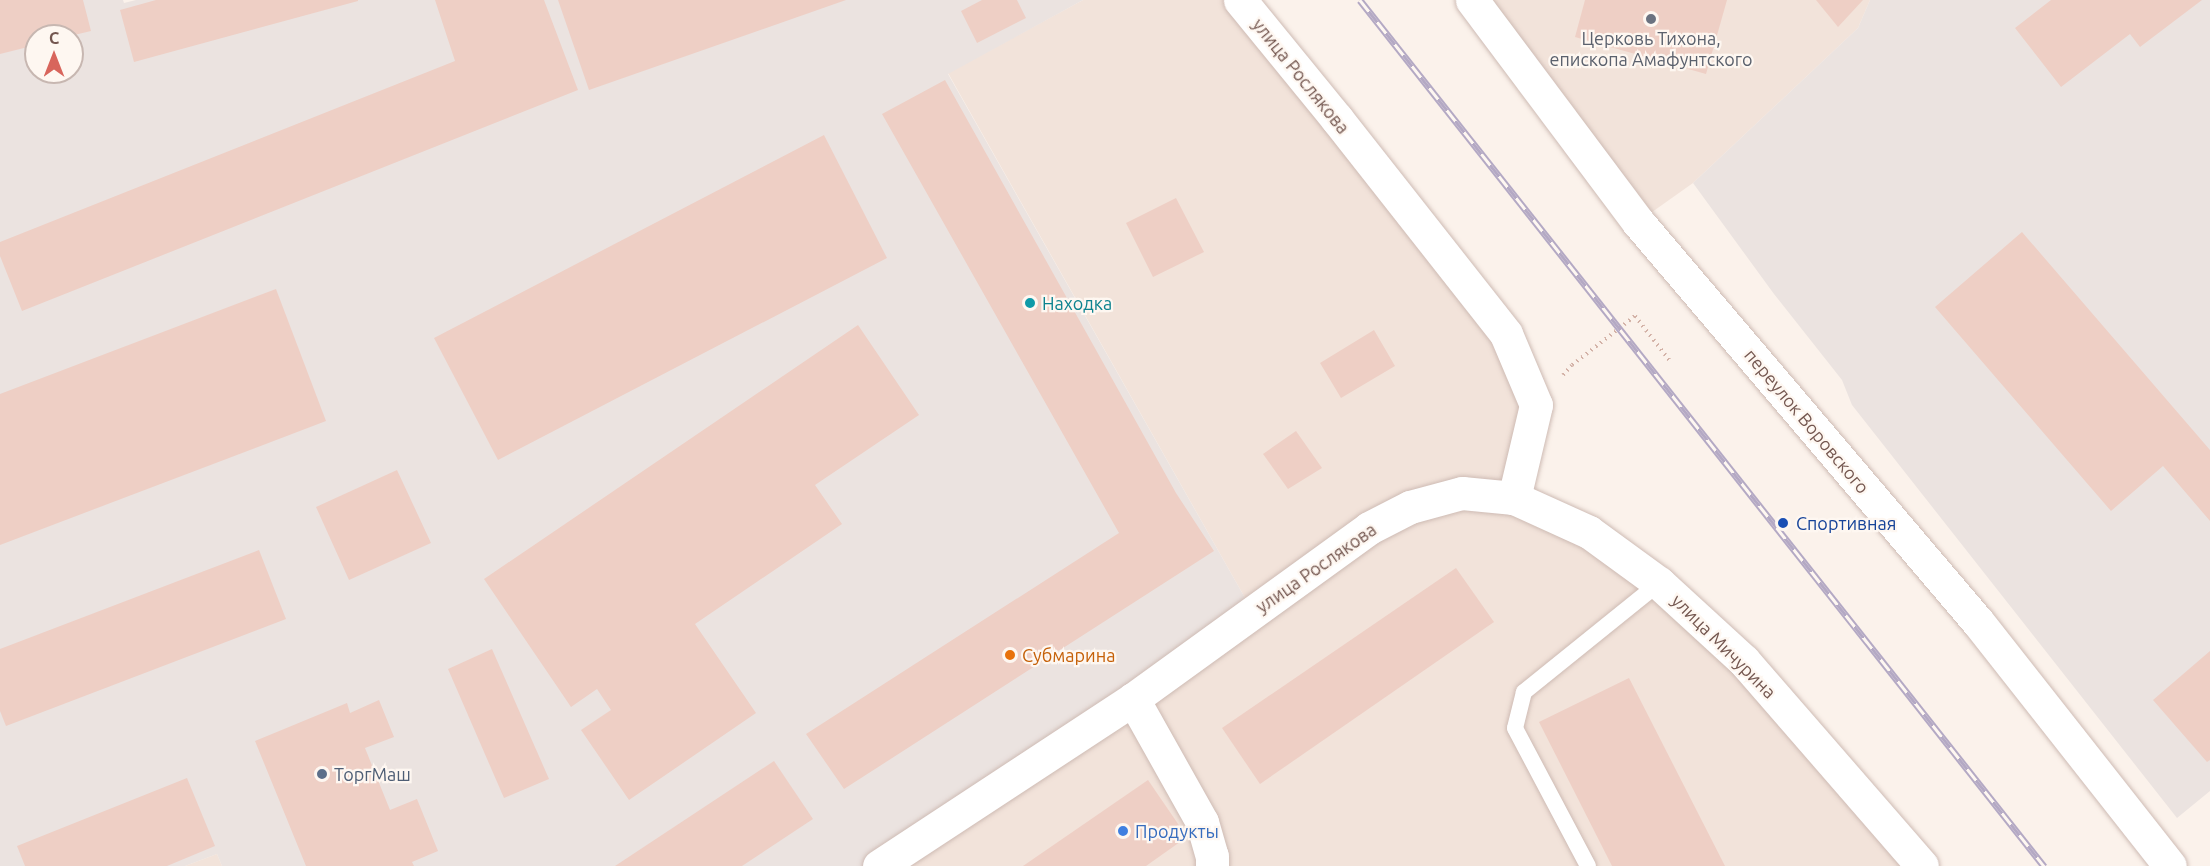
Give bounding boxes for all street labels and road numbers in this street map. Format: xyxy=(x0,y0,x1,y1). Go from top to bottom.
street label: улица Рослякова xyxy=(1248,14,1354,138)
street label: переулок Воровского xyxy=(1740,344,1874,498)
street label: улица Рослякова xyxy=(1252,518,1380,618)
street label: улица Мичурина xyxy=(1667,589,1781,703)

